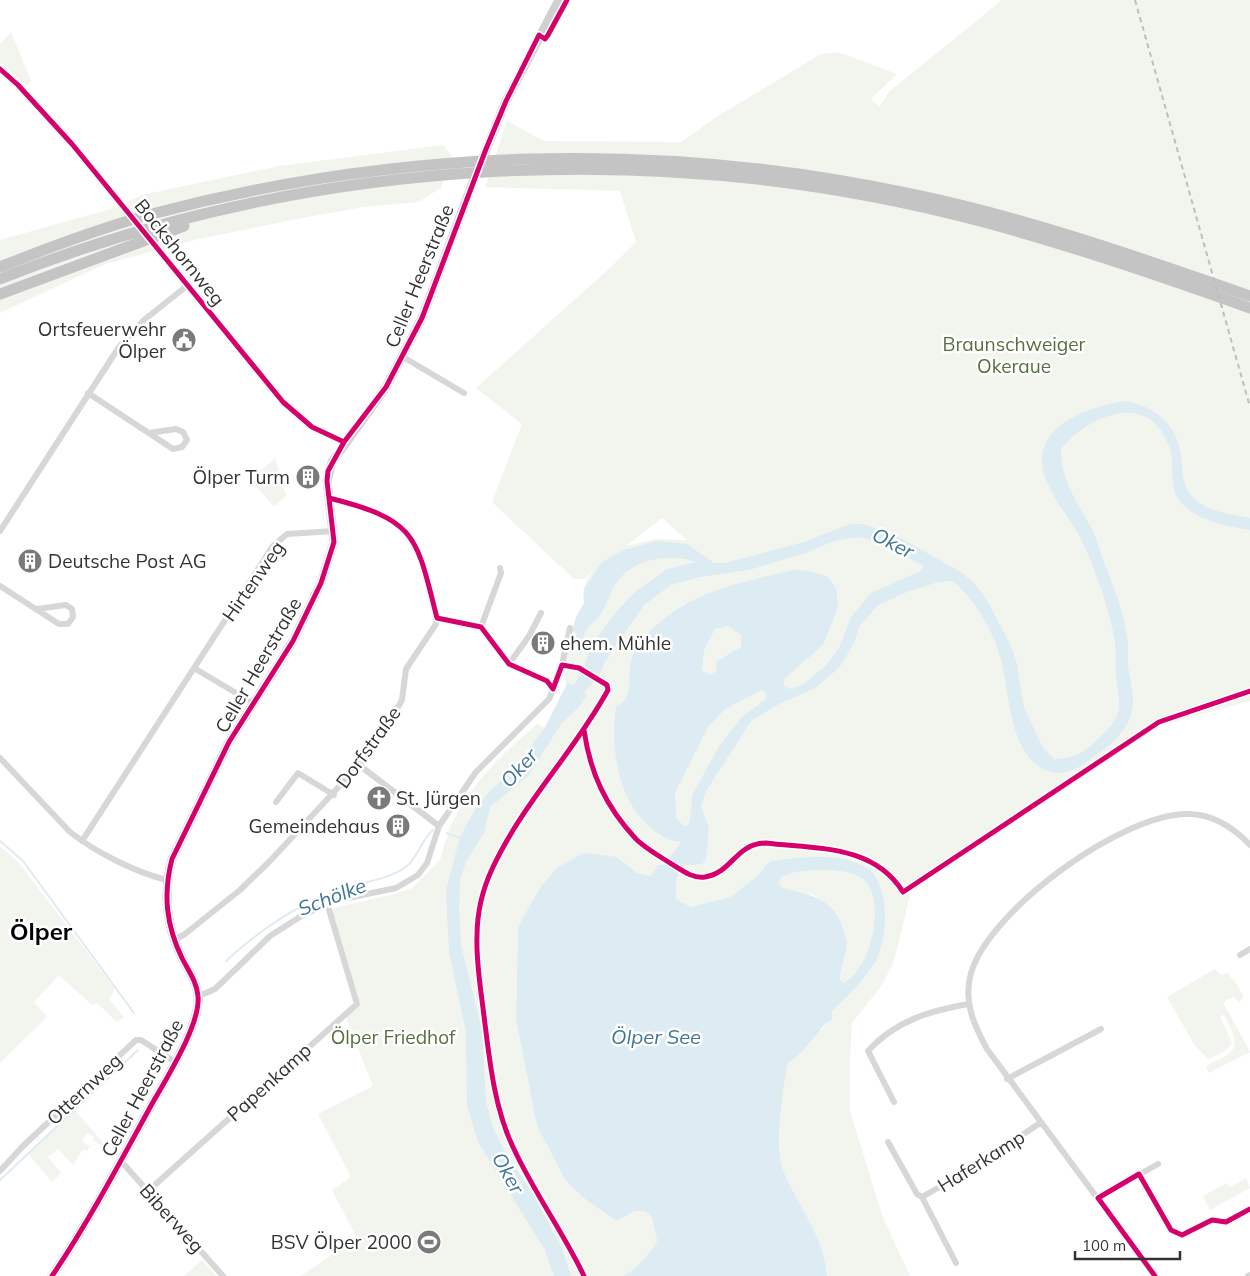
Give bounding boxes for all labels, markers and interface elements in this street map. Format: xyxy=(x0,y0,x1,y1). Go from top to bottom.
street label: Bockshornweg xyxy=(130,194,230,310)
street label: Celler Heerstraße xyxy=(379,201,459,351)
place label: Ortsfeuerwehr Ölper xyxy=(38,317,166,363)
public building icon: Ortsfeuerwehr Ölper xyxy=(171,327,197,353)
park label: Braunschweiger Okeraue xyxy=(942,332,1086,378)
building icon: Ölper Turm xyxy=(295,464,321,490)
place label: Ölper Turm xyxy=(193,465,290,489)
water label: Oker xyxy=(868,522,919,564)
street label: Hirtenweg xyxy=(217,536,289,626)
building icon: Deutsche Post AG xyxy=(17,548,43,574)
place label: Deutsche Post AG xyxy=(48,549,207,573)
street label: Celler Heerstraße xyxy=(209,593,307,737)
building icon: ehem. Mühle xyxy=(530,630,556,656)
place label: ehem. Mühle xyxy=(560,631,671,655)
street label: Dorfstraße xyxy=(330,701,406,793)
water label: Oker xyxy=(495,743,543,792)
church icon: St. Jürgen xyxy=(366,785,392,811)
place label: St. Jürgen xyxy=(396,786,481,810)
building icon: Gemeindehaus xyxy=(385,813,411,839)
place label: Gemeindehaus xyxy=(248,814,380,838)
water label: Schölke xyxy=(294,872,370,921)
district label: Ölper xyxy=(10,916,73,946)
street label: Celler Heerstraße xyxy=(96,1015,188,1161)
water label: Ölper See xyxy=(611,1024,701,1049)
park label: Ölper Friedhof xyxy=(331,1025,456,1049)
street label: Papenkamp xyxy=(222,1038,316,1126)
street label: Otternweg xyxy=(41,1048,127,1130)
street label: Haferkamp xyxy=(933,1125,1029,1197)
water label: Oker xyxy=(487,1148,530,1199)
street label: Biberweg xyxy=(135,1178,209,1258)
scale bar xyxy=(1075,1228,1180,1260)
sports icon: BSV Ölper 2000 xyxy=(416,1229,442,1255)
place label: BSV Ölper 2000 xyxy=(271,1230,412,1254)
text: 100 m xyxy=(1082,1236,1126,1255)

